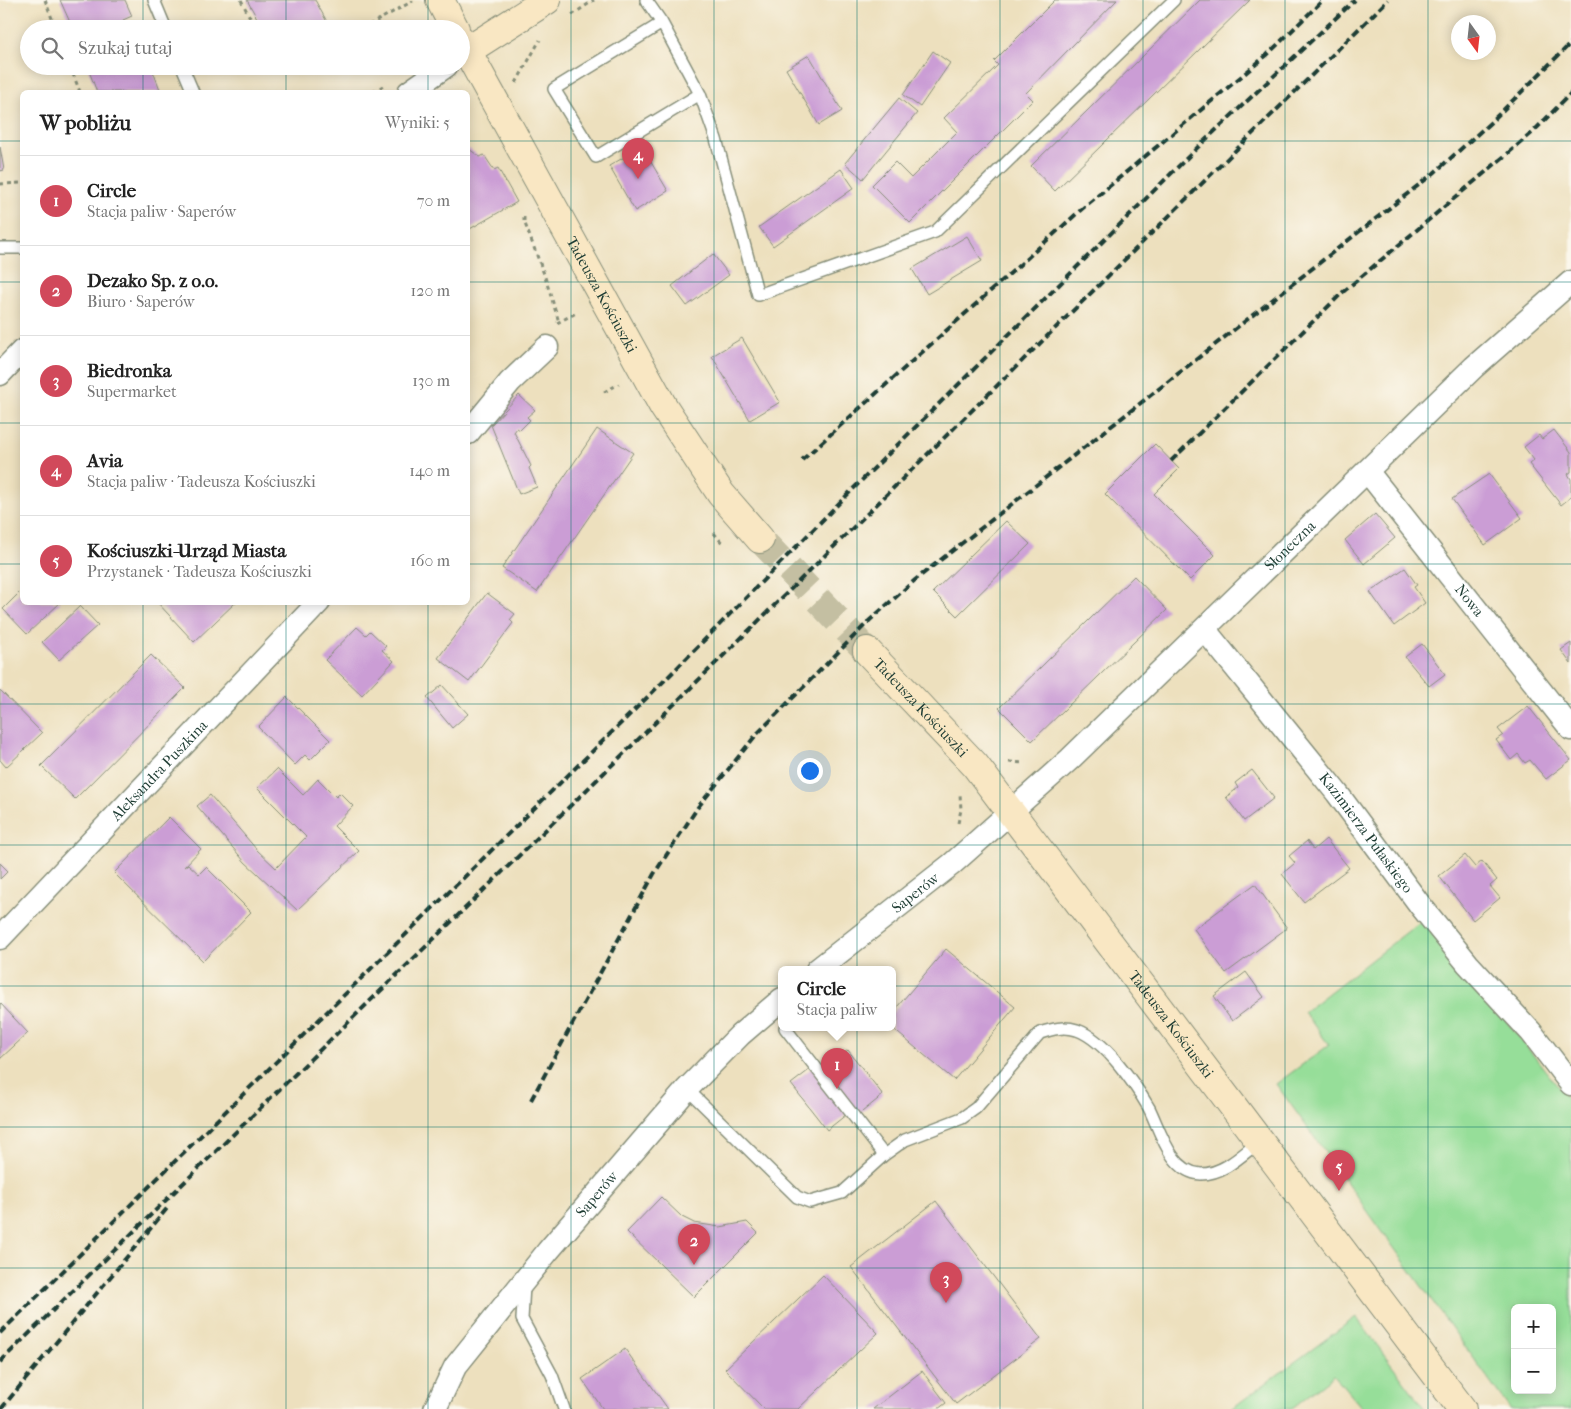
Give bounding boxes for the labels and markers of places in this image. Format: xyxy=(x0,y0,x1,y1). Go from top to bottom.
pin: 4 xyxy=(622,138,654,179)
pin: 1 xyxy=(821,1048,853,1089)
pin: 5 xyxy=(1323,1150,1355,1191)
pin: 2 xyxy=(678,1224,710,1265)
pin: 3 xyxy=(930,1262,962,1303)

